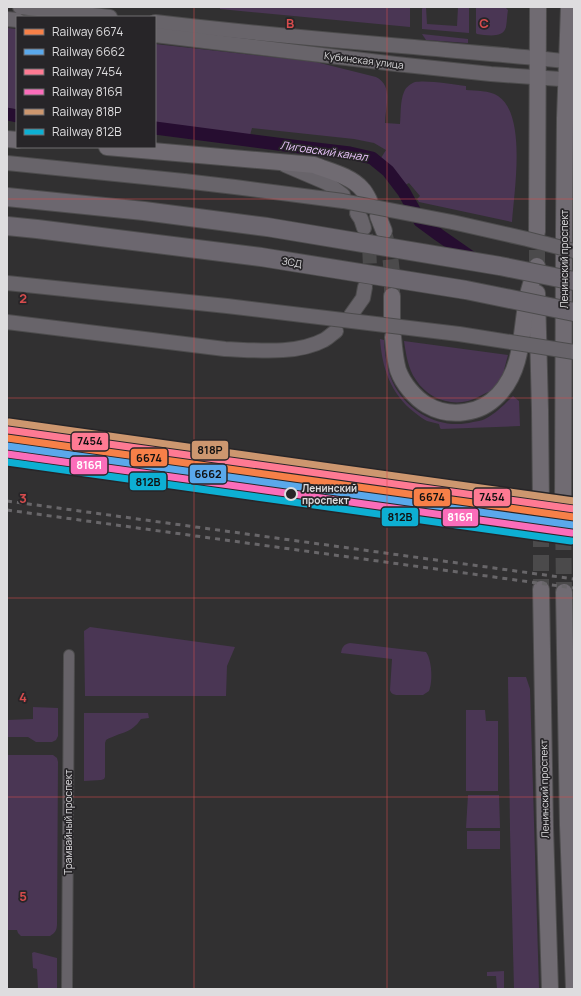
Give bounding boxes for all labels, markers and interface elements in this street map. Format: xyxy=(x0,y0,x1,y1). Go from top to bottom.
text: B xyxy=(286,14,294,32)
text: C xyxy=(479,14,489,32)
legend xyxy=(16,16,156,148)
text: Railway 6674 xyxy=(52,23,123,40)
text: Railway 6662 xyxy=(52,43,125,60)
street label: Кубинская улица xyxy=(323,48,405,72)
text: Railway 7454 xyxy=(52,63,122,80)
text: Railway 816Я xyxy=(52,83,122,100)
text: Railway 818Р xyxy=(52,103,122,120)
text: Railway 812В xyxy=(52,123,122,140)
water label: Лиговский канал xyxy=(279,137,370,164)
street label: Ленинский проспект xyxy=(557,210,571,308)
street label: ЗСД xyxy=(281,253,303,271)
text: 2 xyxy=(19,289,27,307)
line badge: 7454 xyxy=(71,432,109,451)
text: 7454 xyxy=(77,433,103,448)
line badge: 818Р xyxy=(191,440,229,460)
text: 818Р xyxy=(197,442,223,457)
line badge: 6674 xyxy=(130,448,168,467)
text: 6674 xyxy=(136,450,162,465)
line badge: 816Я xyxy=(70,456,108,475)
text: 816Я xyxy=(76,457,102,472)
line badge: 6662 xyxy=(189,464,227,484)
text: 6662 xyxy=(194,466,222,481)
line badge: 812В xyxy=(129,472,167,491)
text: 812В xyxy=(135,474,161,489)
place label: Ленинский проспект xyxy=(302,481,357,507)
marker: Ленинский проспект xyxy=(284,487,298,501)
line badge: 6674 xyxy=(413,488,451,507)
line badge: 7454 xyxy=(473,488,511,507)
text: 3 xyxy=(19,489,27,507)
text: 6674 xyxy=(419,489,445,504)
text: 7454 xyxy=(479,489,505,504)
line badge: 812В xyxy=(381,507,419,527)
line badge: 816Я xyxy=(442,508,479,527)
text: 812В xyxy=(387,509,413,524)
text: 816Я xyxy=(447,509,473,524)
text: 4 xyxy=(19,688,27,706)
street label: Ленинский проспект xyxy=(536,739,552,839)
street label: Трамвайный проспект xyxy=(61,769,75,875)
text: 5 xyxy=(19,887,27,905)

